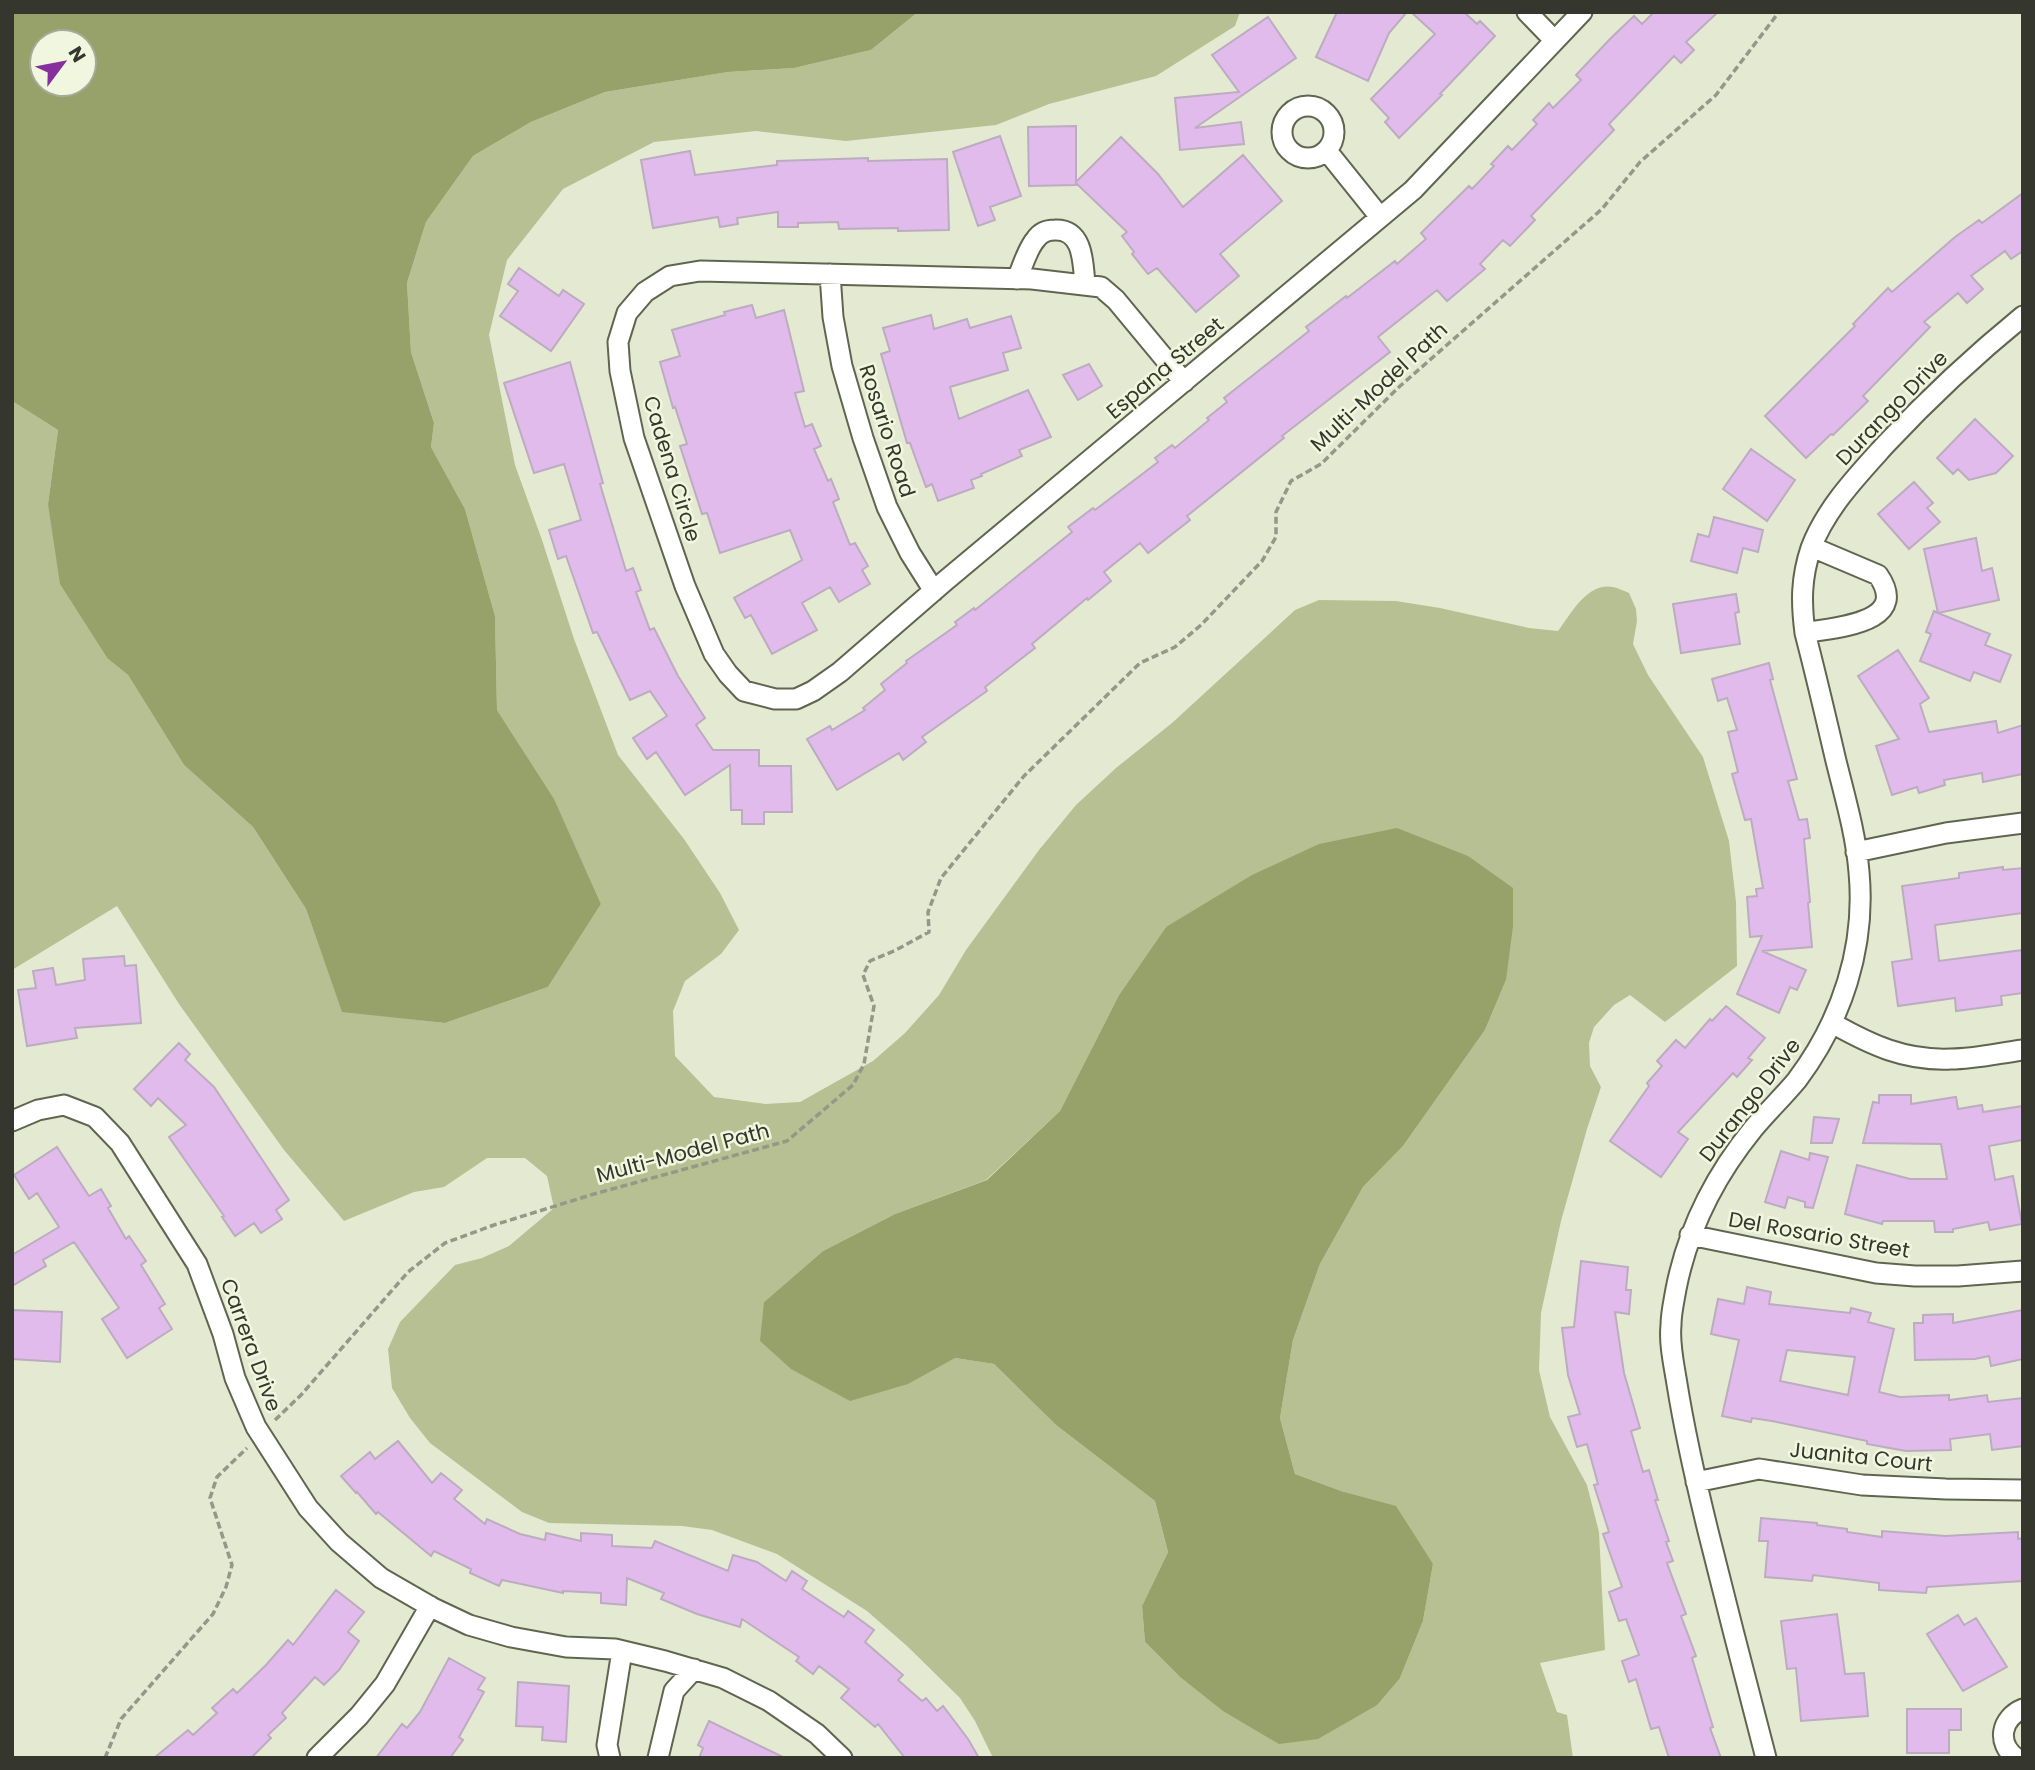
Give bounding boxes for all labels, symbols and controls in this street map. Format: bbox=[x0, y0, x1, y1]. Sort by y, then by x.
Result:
north arrow bbox=[28, 28, 98, 98]
text: N bbox=[62, 41, 92, 67]
street label: Espana Street bbox=[1100, 310, 1229, 425]
street label: Multi-Model Path bbox=[1304, 315, 1454, 458]
street label: Durango Drive bbox=[1829, 344, 1954, 472]
street label: Rosario Road bbox=[852, 361, 923, 501]
street label: Cadena Circle bbox=[637, 392, 708, 545]
street label: Durango Drive bbox=[1692, 1032, 1807, 1168]
street label: Multi-Model Path bbox=[593, 1115, 773, 1190]
street label: Del Rosario Street bbox=[1726, 1204, 1912, 1265]
street label: Carrera Drive bbox=[214, 1274, 289, 1415]
street label: Juanita Court bbox=[1788, 1435, 1934, 1478]

